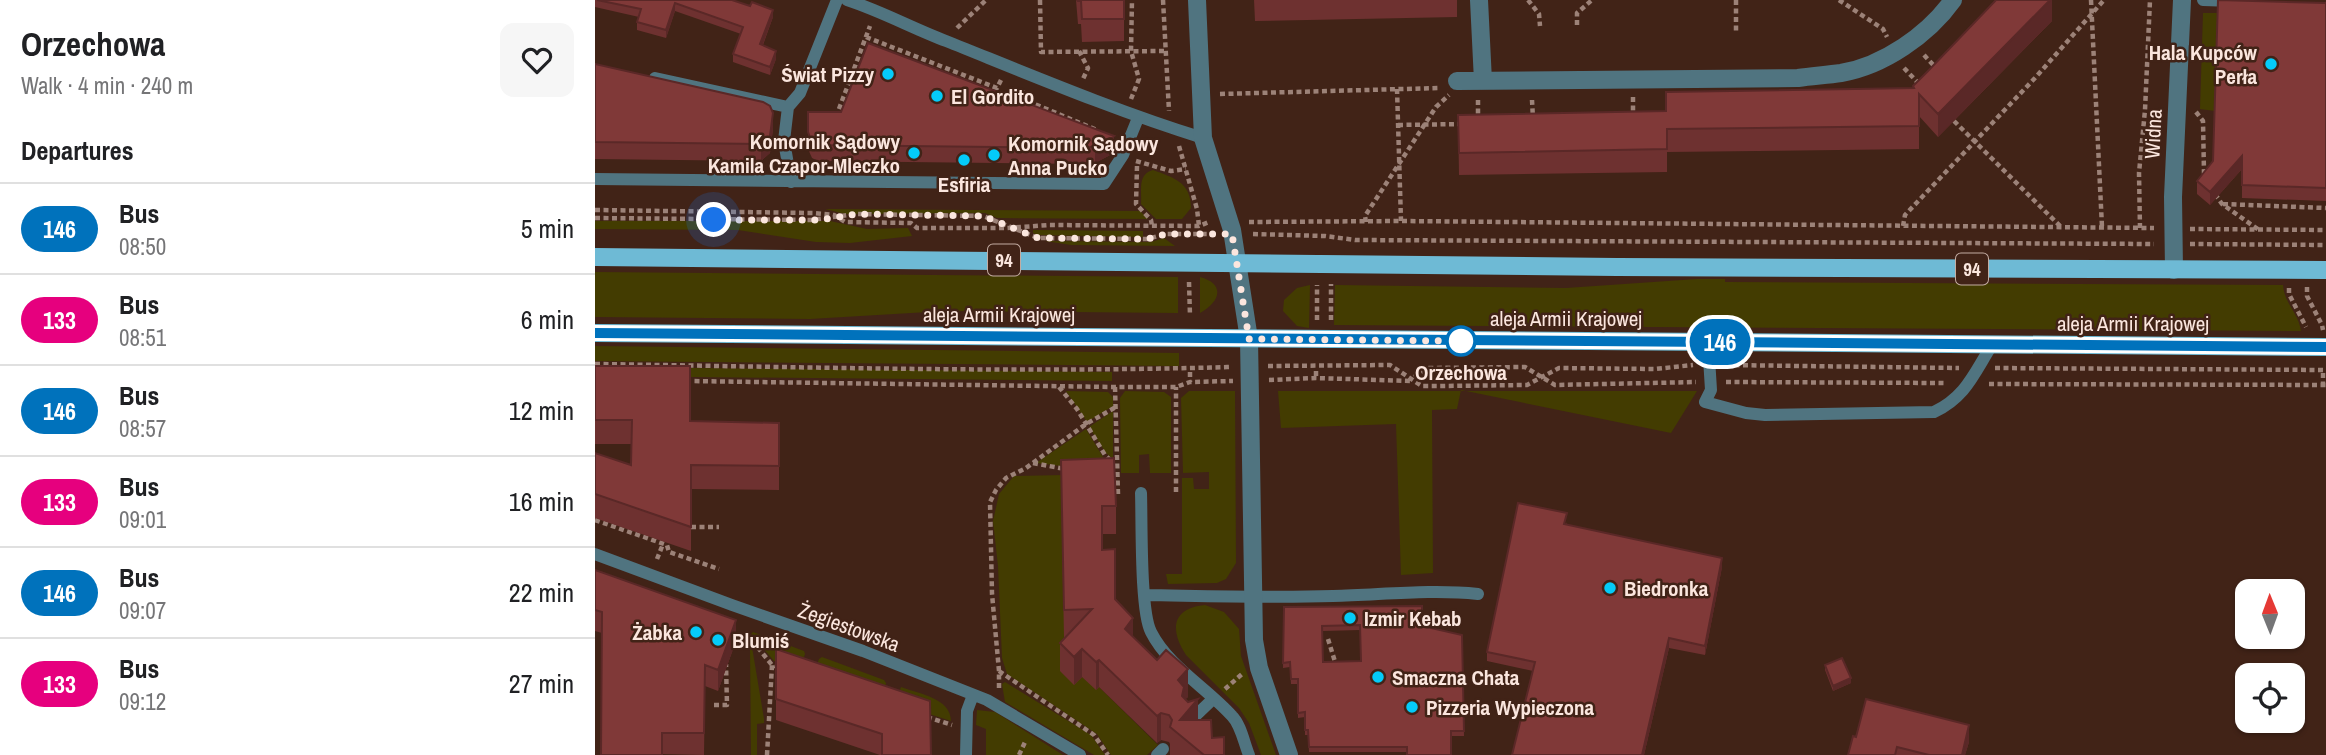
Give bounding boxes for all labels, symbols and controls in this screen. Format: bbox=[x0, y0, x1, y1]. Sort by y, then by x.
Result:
text: Orzechowa bbox=[21, 22, 165, 66]
button: heart bbox=[500, 23, 574, 97]
place label: Hala Kupców Perła bbox=[2149, 38, 2258, 91]
marker: Hala Kupców Perła bbox=[2263, 56, 2279, 72]
place label: Świat Pizzy bbox=[781, 60, 874, 89]
marker: Świat Pizzy bbox=[880, 66, 896, 82]
text: Walk · 4 min · 240 m bbox=[21, 70, 193, 101]
place label: El Gordito bbox=[951, 82, 1034, 111]
marker: El Gordito bbox=[929, 88, 945, 104]
street label: Widna bbox=[2137, 108, 2169, 160]
place label: Komornik Sądowy Kamila Czapor-Mleczko bbox=[708, 127, 900, 180]
place label: Komornik Sądowy Anna Pucko bbox=[1008, 129, 1159, 182]
text: Departures bbox=[21, 133, 134, 168]
marker: Komornik Sądowy Kamila Czapor-Mleczko bbox=[906, 145, 922, 161]
marker: Komornik Sądowy Anna Pucko bbox=[986, 147, 1002, 163]
marker: Esfiria bbox=[956, 152, 972, 168]
place label: Esfiria bbox=[938, 170, 991, 199]
text: Bus bbox=[119, 196, 159, 231]
your location bbox=[696, 202, 731, 237]
text: 5 min bbox=[521, 211, 574, 246]
text: 146 bbox=[43, 213, 76, 245]
text: 08:50 bbox=[119, 231, 166, 262]
road number: 94 bbox=[988, 244, 1020, 276]
road number: 94 bbox=[1956, 254, 1988, 284]
text: Bus bbox=[119, 287, 159, 322]
street label: aleja Armii Krajowej bbox=[923, 300, 1075, 329]
text: 6 min bbox=[521, 302, 574, 337]
text: 133 bbox=[43, 304, 76, 336]
street label: aleja Armii Krajowej bbox=[1490, 304, 1642, 333]
street label: aleja Armii Krajowej bbox=[2057, 309, 2209, 338]
line badge: 146 bbox=[1680, 319, 1760, 365]
text: 08:51 bbox=[119, 322, 166, 353]
marker: Orzechowa bbox=[1446, 326, 1476, 356]
text: 146 bbox=[1704, 326, 1736, 358]
place label: Orzechowa bbox=[1415, 358, 1507, 387]
text: Bus bbox=[119, 378, 159, 413]
text: 12 min bbox=[509, 393, 574, 428]
text: 146 bbox=[43, 395, 76, 427]
text: 08:57 bbox=[119, 413, 166, 444]
text: Bus bbox=[119, 469, 159, 504]
text: 16 min bbox=[509, 484, 574, 519]
text: 133 bbox=[43, 486, 76, 518]
text: 09:01 bbox=[119, 504, 166, 535]
text: Bus bbox=[119, 560, 159, 595]
place label: Biedronka bbox=[1624, 574, 1709, 603]
text: 22 min bbox=[509, 575, 574, 610]
text: 146 bbox=[43, 577, 76, 609]
north arrow bbox=[2235, 579, 2305, 649]
map controls bbox=[2235, 579, 2305, 733]
marker: Biedronka bbox=[1602, 580, 1618, 596]
text: 09:07 bbox=[119, 595, 166, 626]
street label: Żegiestowska bbox=[794, 595, 904, 659]
place label: Izmir Kebab bbox=[1364, 604, 1462, 633]
marker: Izmir Kebab bbox=[1342, 610, 1358, 626]
place label: Żabka bbox=[632, 618, 682, 647]
marker: Żabka bbox=[688, 624, 704, 640]
place label: Blumiś bbox=[732, 626, 789, 655]
marker: Blumiś bbox=[710, 632, 726, 648]
text: Bus bbox=[119, 651, 159, 686]
place label: Smaczna Chata bbox=[1392, 663, 1520, 692]
button: locate bbox=[2235, 663, 2305, 733]
text: 27 min bbox=[509, 666, 574, 701]
text: 133 bbox=[43, 668, 76, 700]
marker: Smaczna Chata bbox=[1370, 669, 1386, 685]
text: 09:12 bbox=[119, 686, 166, 717]
place label: Pizzeria Wypieczona bbox=[1426, 693, 1595, 722]
marker: Pizzeria Wypieczona bbox=[1404, 699, 1420, 715]

